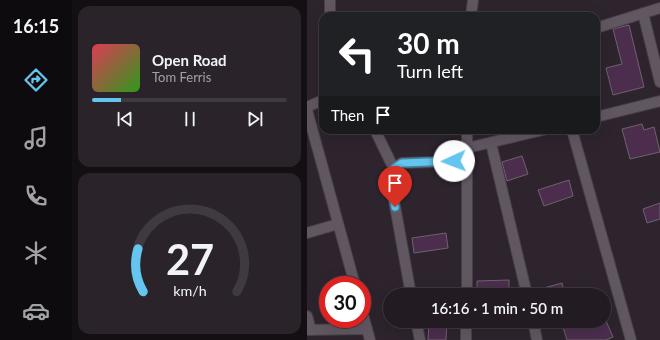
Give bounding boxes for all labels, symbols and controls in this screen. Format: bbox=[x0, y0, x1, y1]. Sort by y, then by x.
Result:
text: 16:15 bbox=[13, 15, 59, 37]
text: 30 m bbox=[397, 26, 460, 60]
icon: left bbox=[331, 28, 383, 80]
text: Open Road bbox=[152, 51, 227, 69]
text: Turn left bbox=[397, 60, 463, 82]
icon: directions bbox=[22, 66, 50, 94]
text: Tom Ferris bbox=[152, 69, 211, 85]
icon: arrive bbox=[372, 104, 394, 126]
text: Then bbox=[331, 106, 364, 124]
icon: previous bbox=[114, 108, 136, 130]
icon: pause bbox=[179, 108, 201, 130]
icon: next bbox=[244, 108, 266, 130]
icon: music bbox=[22, 124, 50, 152]
position arrow bbox=[433, 140, 475, 182]
pin bbox=[378, 166, 412, 207]
icon: arrive bbox=[384, 172, 406, 194]
icon: phone bbox=[22, 182, 50, 210]
text: 27 bbox=[165, 233, 214, 283]
icon: climate bbox=[22, 239, 50, 267]
speed limit sign: 30 bbox=[319, 276, 371, 328]
text: km/h bbox=[173, 281, 206, 298]
icon: car bbox=[22, 297, 50, 325]
text: 16:16 · 1 min · 50 m bbox=[431, 299, 563, 317]

